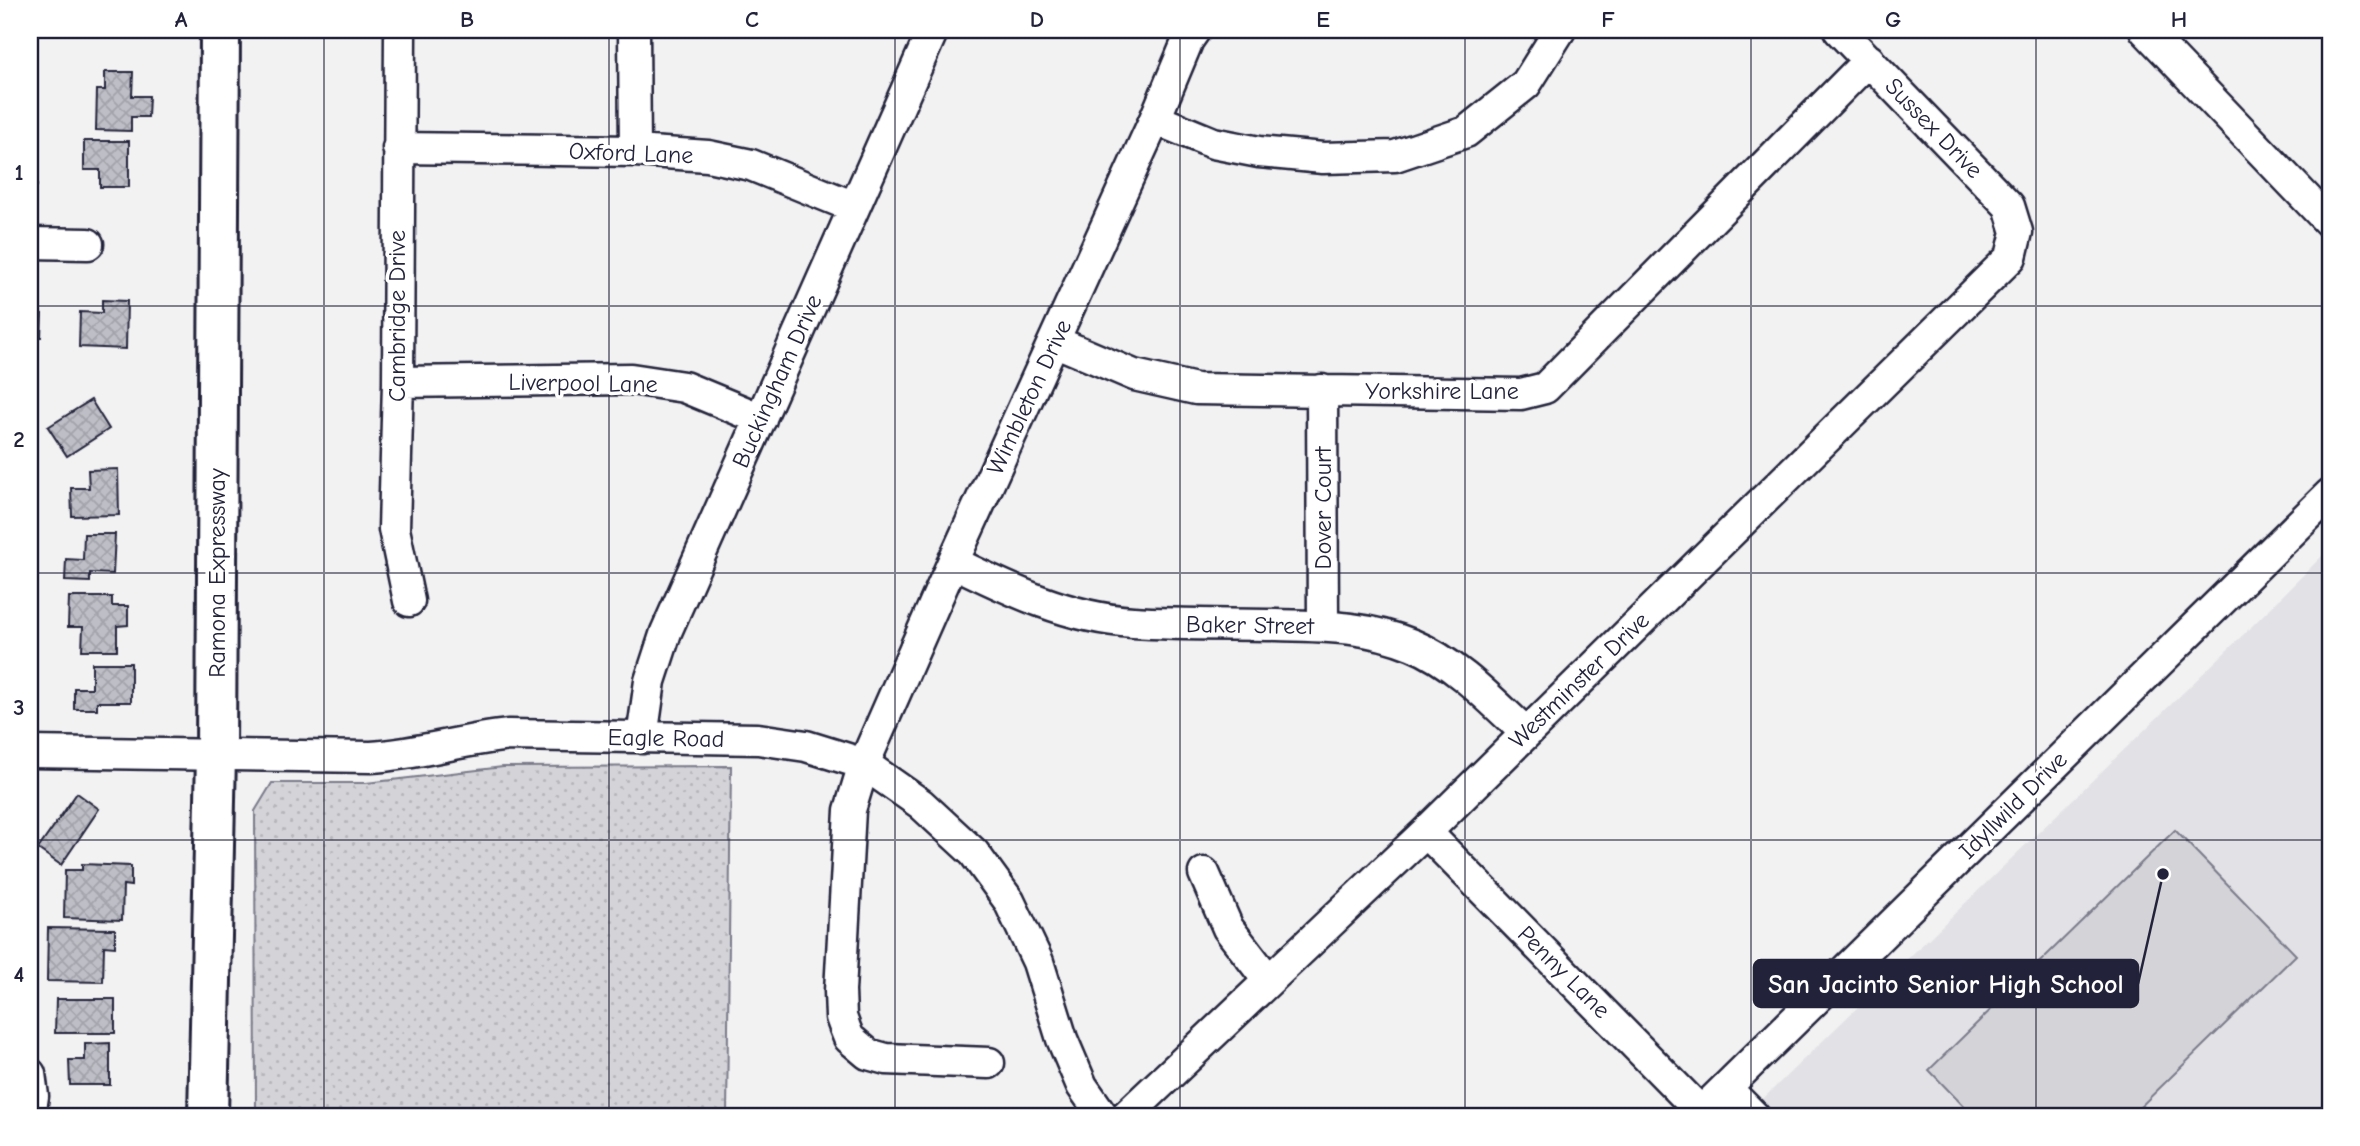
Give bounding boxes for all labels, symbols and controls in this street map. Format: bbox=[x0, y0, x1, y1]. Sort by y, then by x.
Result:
text: A bbox=[175, 6, 188, 33]
text: B bbox=[460, 6, 474, 33]
text: C bbox=[745, 6, 759, 33]
text: D bbox=[1030, 6, 1044, 33]
text: E bbox=[1316, 6, 1330, 33]
text: F bbox=[1601, 6, 1615, 33]
text: G bbox=[1885, 6, 1901, 33]
text: H bbox=[2171, 6, 2187, 33]
street label: Sussex Drive bbox=[1879, 72, 1989, 184]
street label: Oxford Lane bbox=[568, 137, 694, 169]
text: 1 bbox=[14, 159, 24, 186]
street label: Cambridge Drive bbox=[383, 230, 411, 402]
street label: Buckingham Drive bbox=[726, 290, 828, 472]
street label: Wimbleton Drive bbox=[981, 315, 1077, 479]
street label: Liverpool Lane bbox=[508, 368, 658, 398]
street label: Yorkshire Lane bbox=[1365, 377, 1519, 405]
text: 2 bbox=[13, 426, 25, 453]
street label: Dover Court bbox=[1309, 446, 1337, 569]
street label: Ramona Expressway bbox=[203, 468, 231, 678]
street label: Westminster Drive bbox=[1503, 606, 1655, 754]
street label: Baker Street bbox=[1186, 610, 1315, 640]
text: 3 bbox=[13, 694, 25, 721]
street label: Eagle Road bbox=[607, 723, 725, 753]
street label: Idyllwild Drive bbox=[1953, 745, 2073, 865]
street label: Penny Lane bbox=[1512, 920, 1616, 1024]
callout: San Jacinto Senior High School bbox=[1754, 960, 2138, 1007]
text: 4 bbox=[14, 961, 25, 988]
text: San Jacinto Senior High School bbox=[1768, 970, 2124, 1000]

